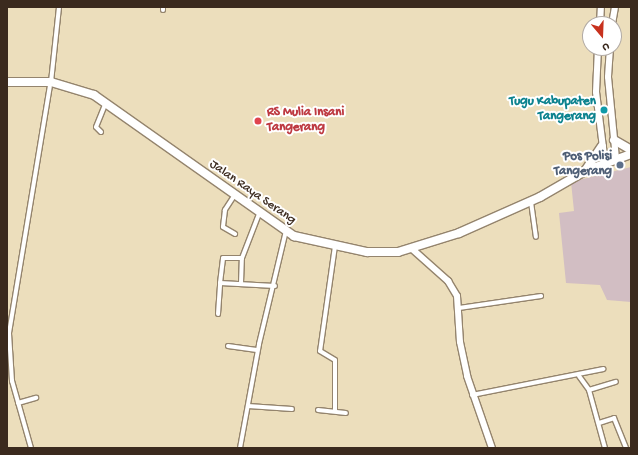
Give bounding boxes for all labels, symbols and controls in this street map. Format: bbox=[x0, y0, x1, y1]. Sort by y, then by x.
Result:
north arrow bbox=[582, 16, 622, 56]
text: U bbox=[601, 40, 611, 53]
place label: Tugu Kabupaten Tangerang bbox=[509, 95, 596, 126]
marker: Tugu Kabupaten Tangerang bbox=[599, 105, 609, 115]
place label: RS Mulia Insani Tangerang bbox=[267, 106, 344, 137]
marker: RS Mulia Insani Tangerang bbox=[252, 115, 264, 127]
place label: Pos Polisi Tangerang bbox=[554, 150, 612, 181]
street label: Jalan Raya Serang bbox=[206, 157, 298, 229]
marker: Pos Polisi Tangerang bbox=[615, 160, 625, 170]

